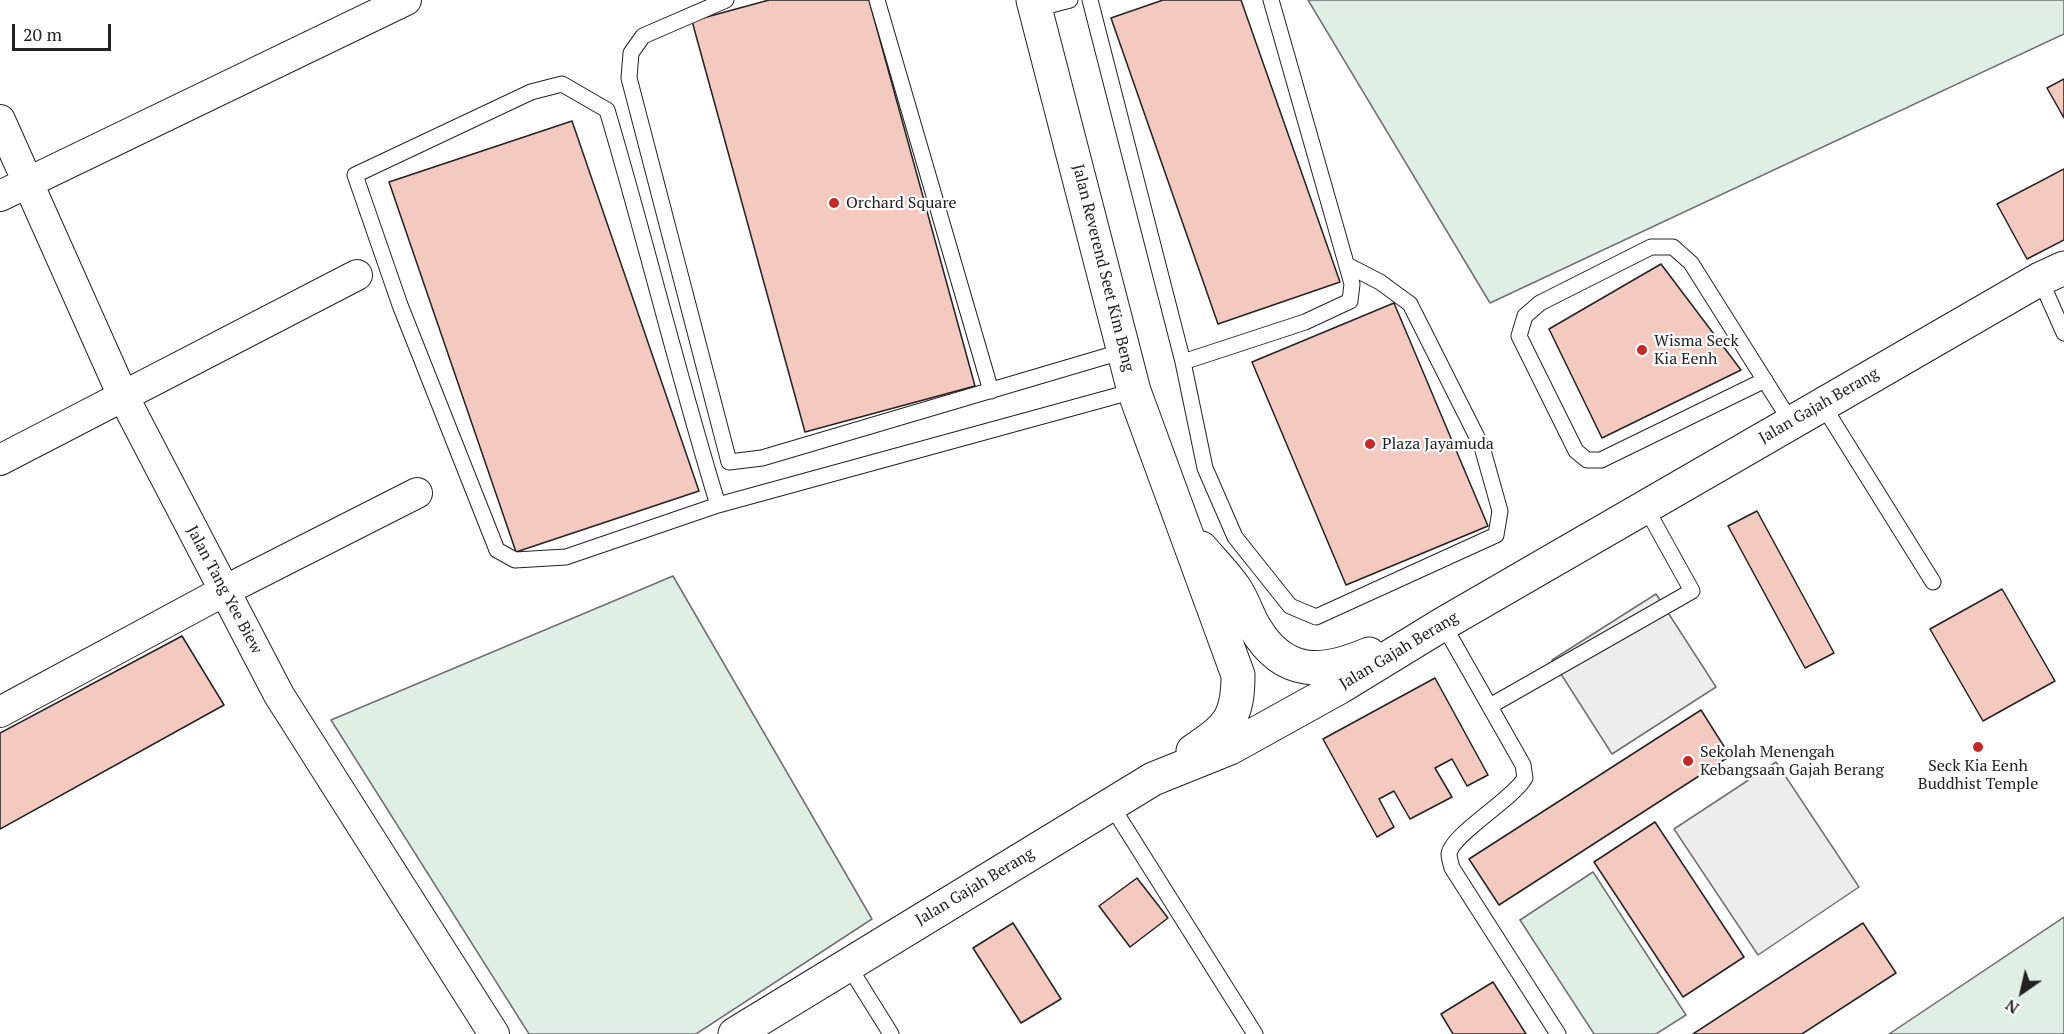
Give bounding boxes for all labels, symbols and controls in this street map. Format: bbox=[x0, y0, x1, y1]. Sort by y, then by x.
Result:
scale bar bbox=[15, 12, 114, 50]
text: 20 m bbox=[23, 22, 62, 46]
street label: Jalan Reverend Seet Kim Beng bbox=[1068, 162, 1138, 374]
place label: Orchard Square bbox=[846, 193, 957, 213]
marker: Orchard Square bbox=[827, 196, 841, 210]
place label: Wisma Seck Kia Eenh bbox=[1654, 331, 1739, 369]
marker: Wisma Seck Kia Eenh bbox=[1635, 343, 1649, 357]
street label: Jalan Gajah Berang bbox=[1756, 364, 1882, 448]
place label: Plaza Jayamuda bbox=[1382, 434, 1494, 454]
marker: Plaza Jayamuda bbox=[1363, 437, 1377, 451]
street label: Jalan Tang Yee Biew bbox=[182, 523, 266, 657]
street label: Jalan Gajah Berang bbox=[1336, 608, 1462, 694]
marker: Seck Kia Eenh Buddhist Temple bbox=[1971, 740, 1985, 754]
place label: Sekolah Menengah Kebangsaan Gajah Berang bbox=[1700, 742, 1884, 780]
marker: Sekolah Menengah Kebangsaan Gajah Berang bbox=[1681, 754, 1695, 768]
place label: Seck Kia Eenh Buddhist Temple bbox=[1918, 756, 2038, 794]
street label: Jalan Gajah Berang bbox=[912, 844, 1038, 930]
north arrow bbox=[1992, 962, 2052, 1022]
text: N bbox=[2001, 994, 2023, 1019]

